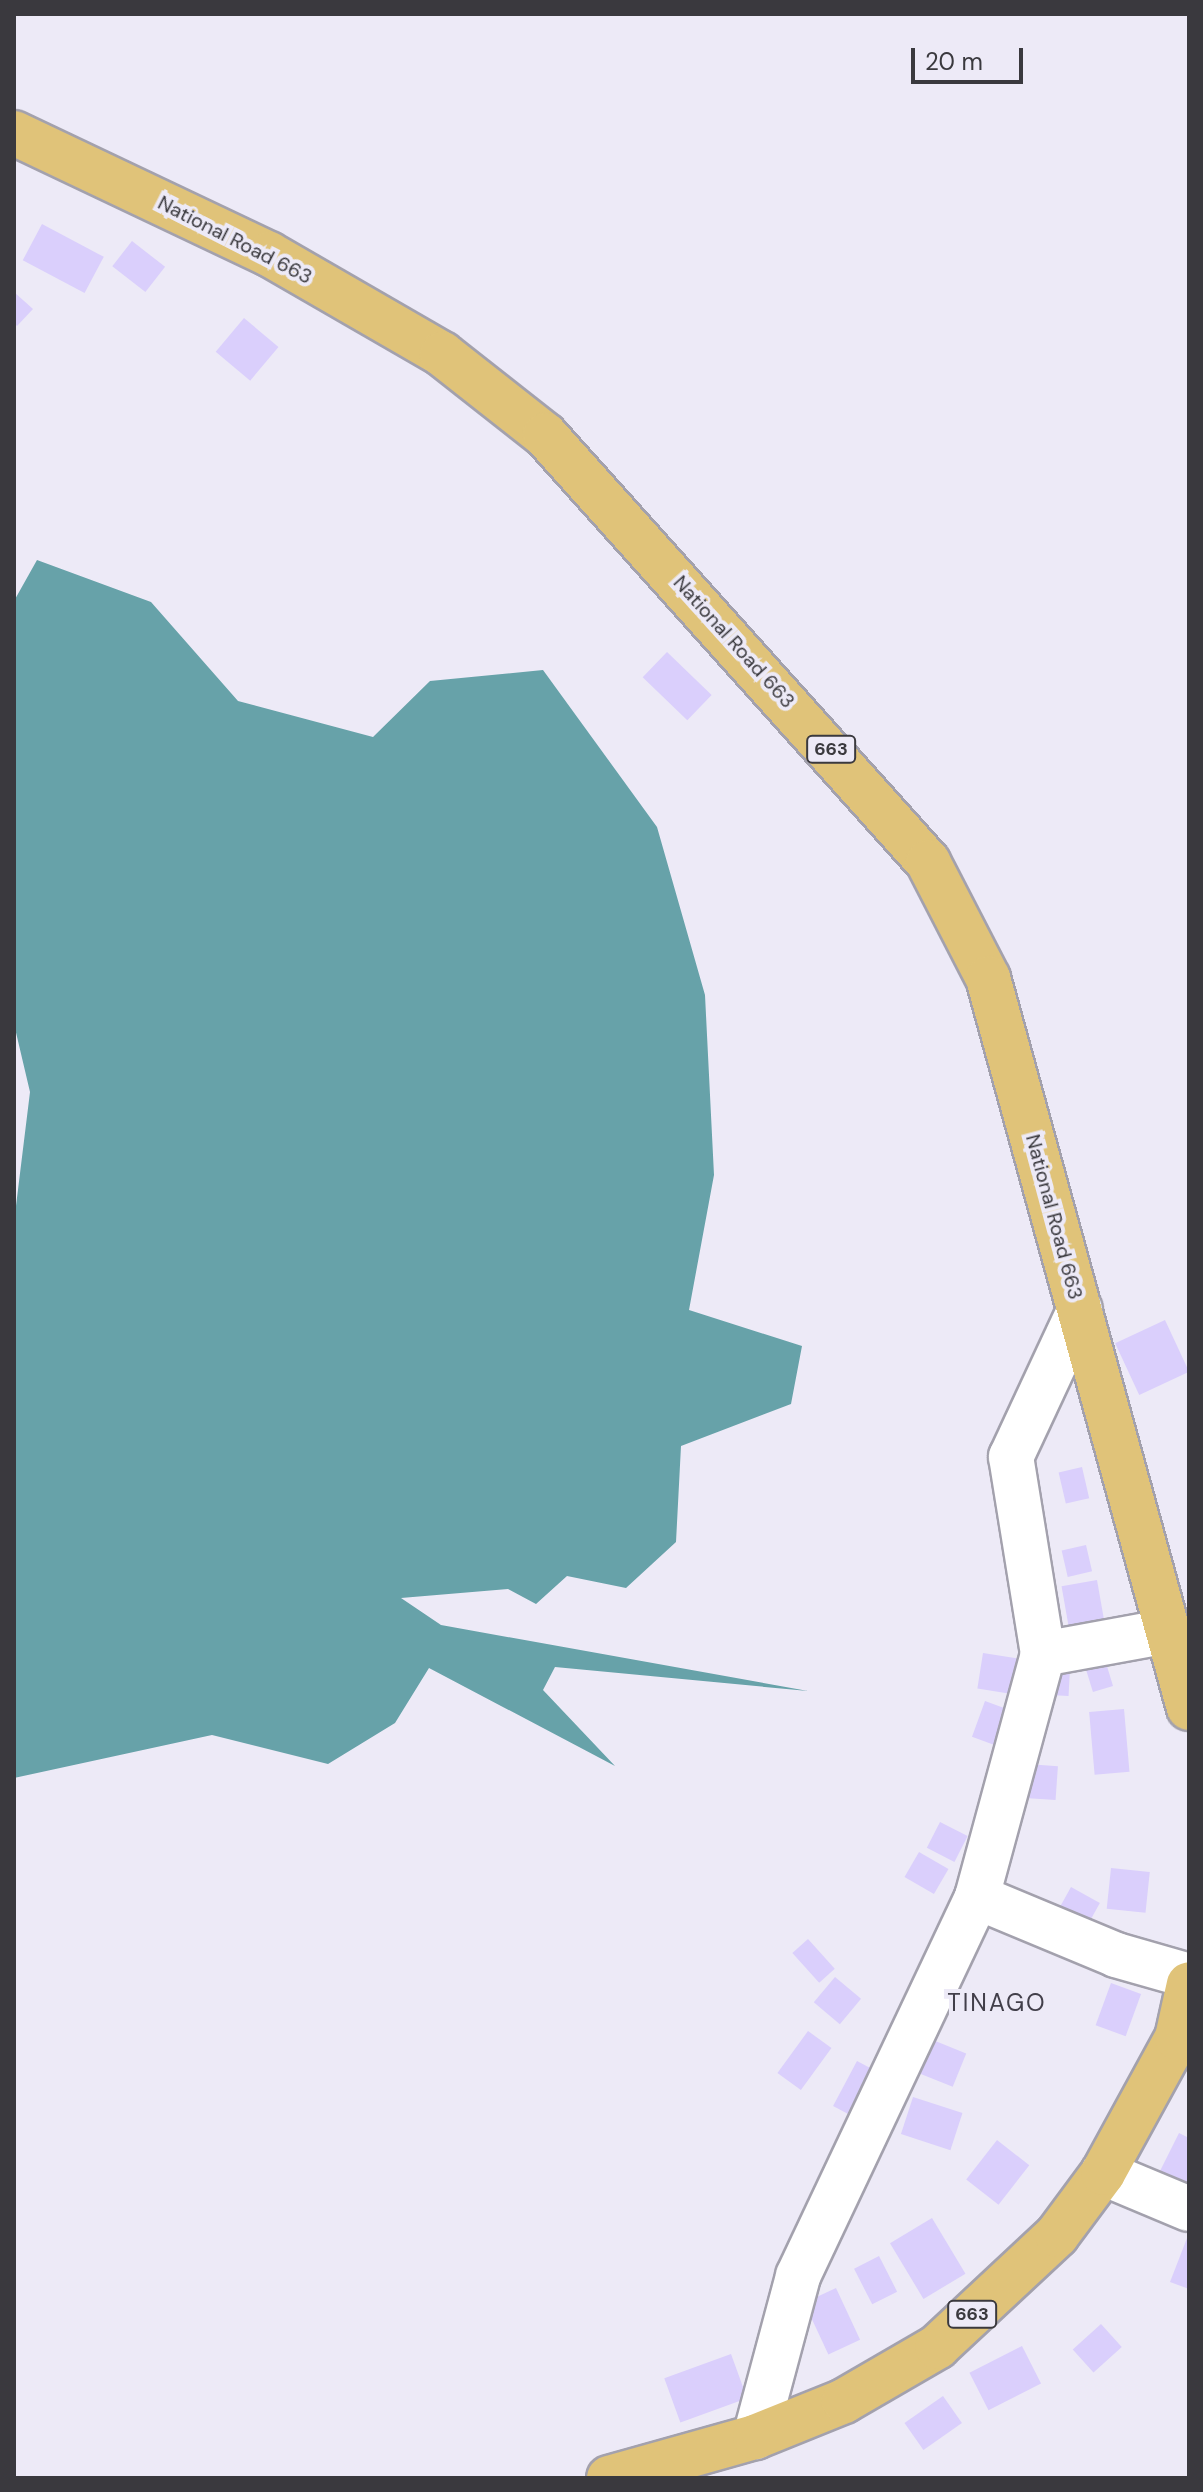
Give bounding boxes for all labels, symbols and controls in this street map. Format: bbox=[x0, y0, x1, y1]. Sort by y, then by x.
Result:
scale bar bbox=[915, 32, 1027, 82]
text: 20 m bbox=[925, 46, 983, 77]
street label: National Road 663 bbox=[154, 191, 316, 289]
street label: National Road 663 bbox=[668, 571, 800, 713]
road number: 663 bbox=[805, 735, 857, 763]
street label: National Road 663 bbox=[1020, 1132, 1088, 1302]
district label: TINAGO bbox=[947, 1989, 1047, 2017]
road number: 663 bbox=[946, 2300, 998, 2328]

